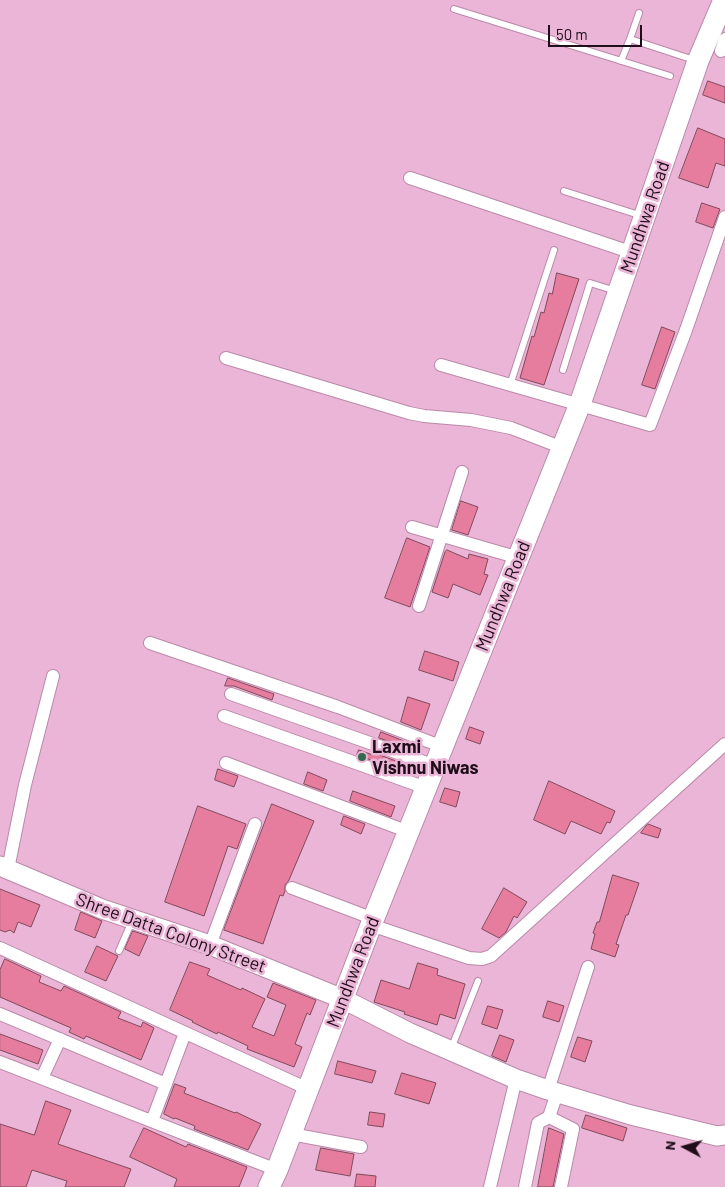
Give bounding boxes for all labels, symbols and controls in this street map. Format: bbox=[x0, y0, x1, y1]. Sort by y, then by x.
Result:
scale bar bbox=[550, 15, 644, 47]
text: 50 m bbox=[556, 25, 588, 43]
street label: Mundhwa Road bbox=[616, 158, 674, 276]
street label: Mundhwa Road bbox=[471, 538, 535, 654]
place label: Laxmi Vishnu Niwas bbox=[372, 736, 479, 779]
marker: Laxmi Vishnu Niwas bbox=[356, 751, 368, 763]
street label: Shree Datta Colony Street bbox=[73, 889, 269, 977]
street label: Mundhwa Road bbox=[322, 914, 384, 1030]
north arrow bbox=[660, 1122, 710, 1172]
text: N bbox=[661, 1140, 679, 1151]

